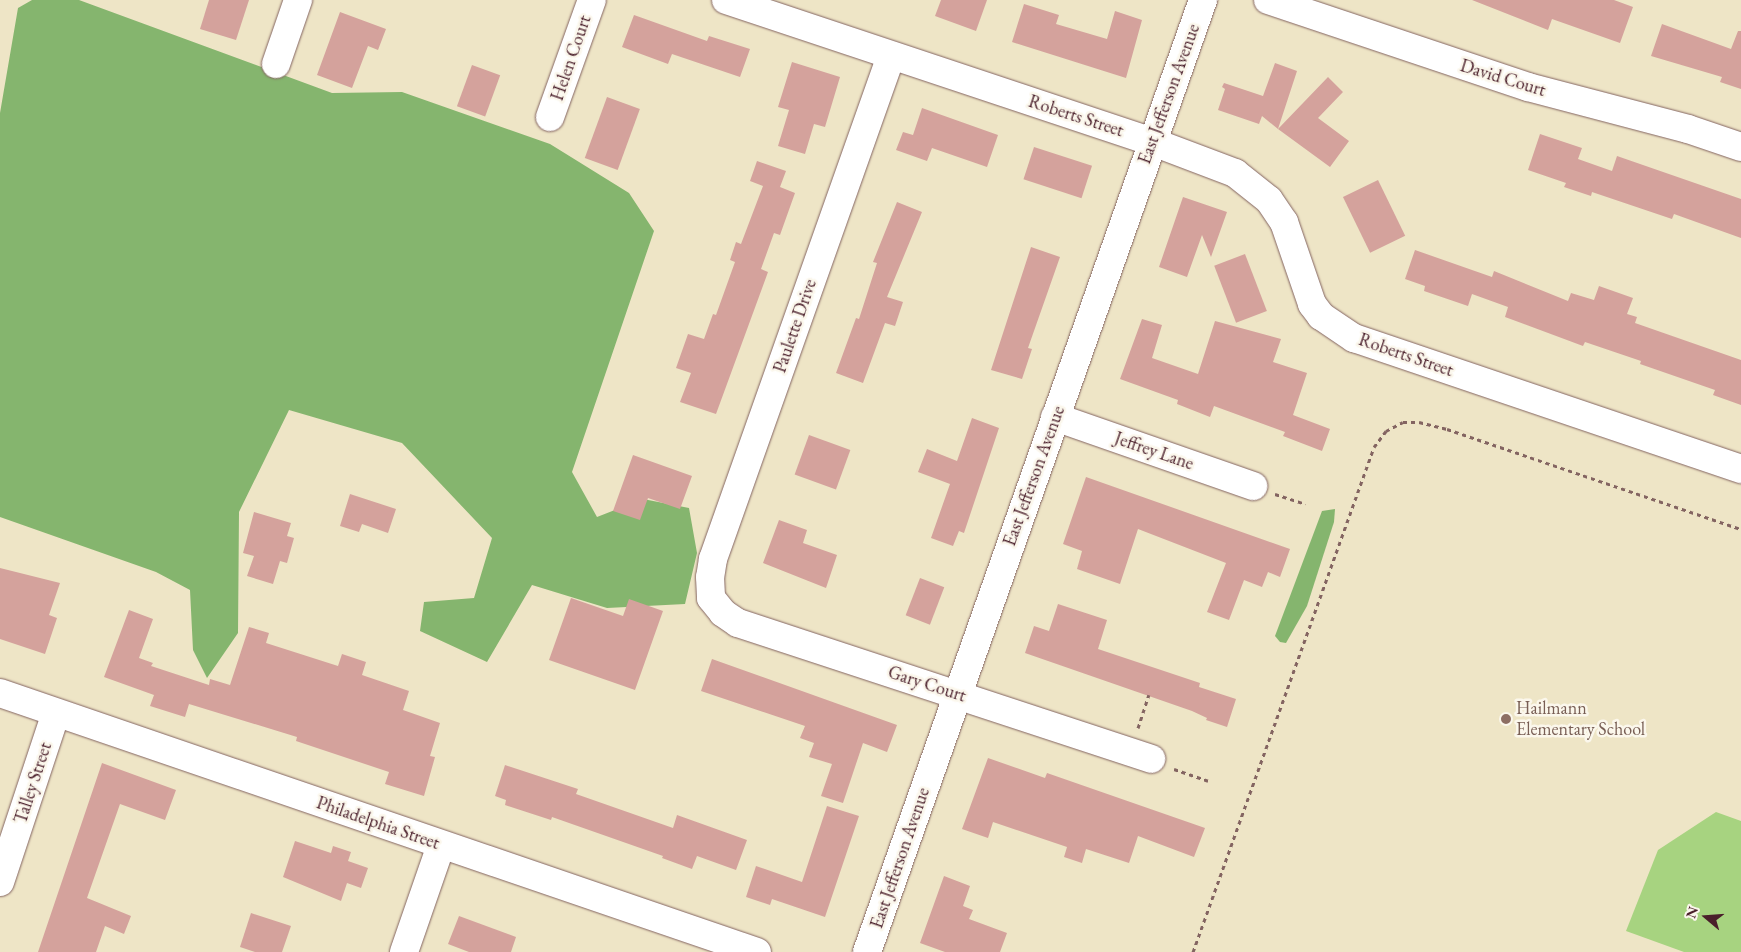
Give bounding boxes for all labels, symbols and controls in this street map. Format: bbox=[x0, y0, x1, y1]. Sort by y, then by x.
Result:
street label: Helen Court bbox=[546, 12, 596, 104]
street label: East Jefferson Avenue bbox=[1134, 21, 1204, 167]
street label: David Court bbox=[1458, 55, 1548, 101]
street label: Roberts Street bbox=[1026, 90, 1126, 142]
street label: Paulette Drive bbox=[769, 276, 821, 376]
street label: Roberts Street bbox=[1356, 329, 1456, 381]
street label: East Jefferson Avenue bbox=[999, 403, 1069, 549]
street label: Jeffrey Lane bbox=[1112, 427, 1196, 475]
street label: Gary Court bbox=[885, 661, 969, 707]
place label: Hailmann Elementary School bbox=[1516, 698, 1645, 741]
marker: Hailmann Elementary School bbox=[1500, 713, 1512, 725]
street label: Talley Street bbox=[10, 740, 56, 826]
street label: East Jefferson Avenue bbox=[866, 785, 934, 931]
street label: Philadelphia Street bbox=[314, 792, 442, 854]
north arrow bbox=[1681, 892, 1731, 942]
text: N bbox=[1681, 904, 1702, 921]

